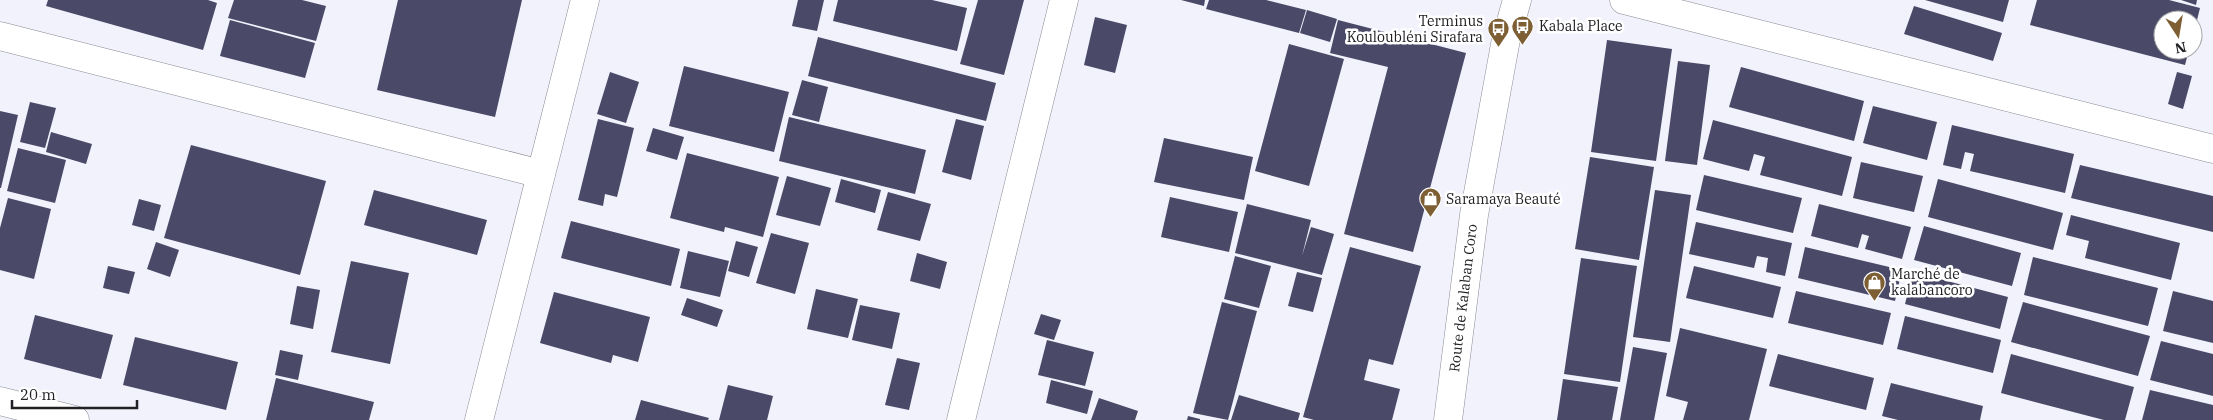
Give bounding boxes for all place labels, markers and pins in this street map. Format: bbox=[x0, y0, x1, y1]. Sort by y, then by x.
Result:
place label: Terminus Kouloubléni Sirafara bbox=[1347, 12, 1483, 46]
bus stop icon: Kabala Place bbox=[1511, 14, 1535, 45]
bus stop icon: Terminus Kouloubléni Sirafara bbox=[1487, 17, 1511, 48]
place label: Kabala Place bbox=[1539, 17, 1623, 35]
shop icon: Saramaya Beauté bbox=[1418, 187, 1442, 218]
place label: Saramaya Beauté bbox=[1446, 190, 1560, 208]
place label: Marché de kalabancoro bbox=[1891, 265, 1973, 299]
shop icon: Marché de kalabancoro bbox=[1863, 270, 1887, 301]

